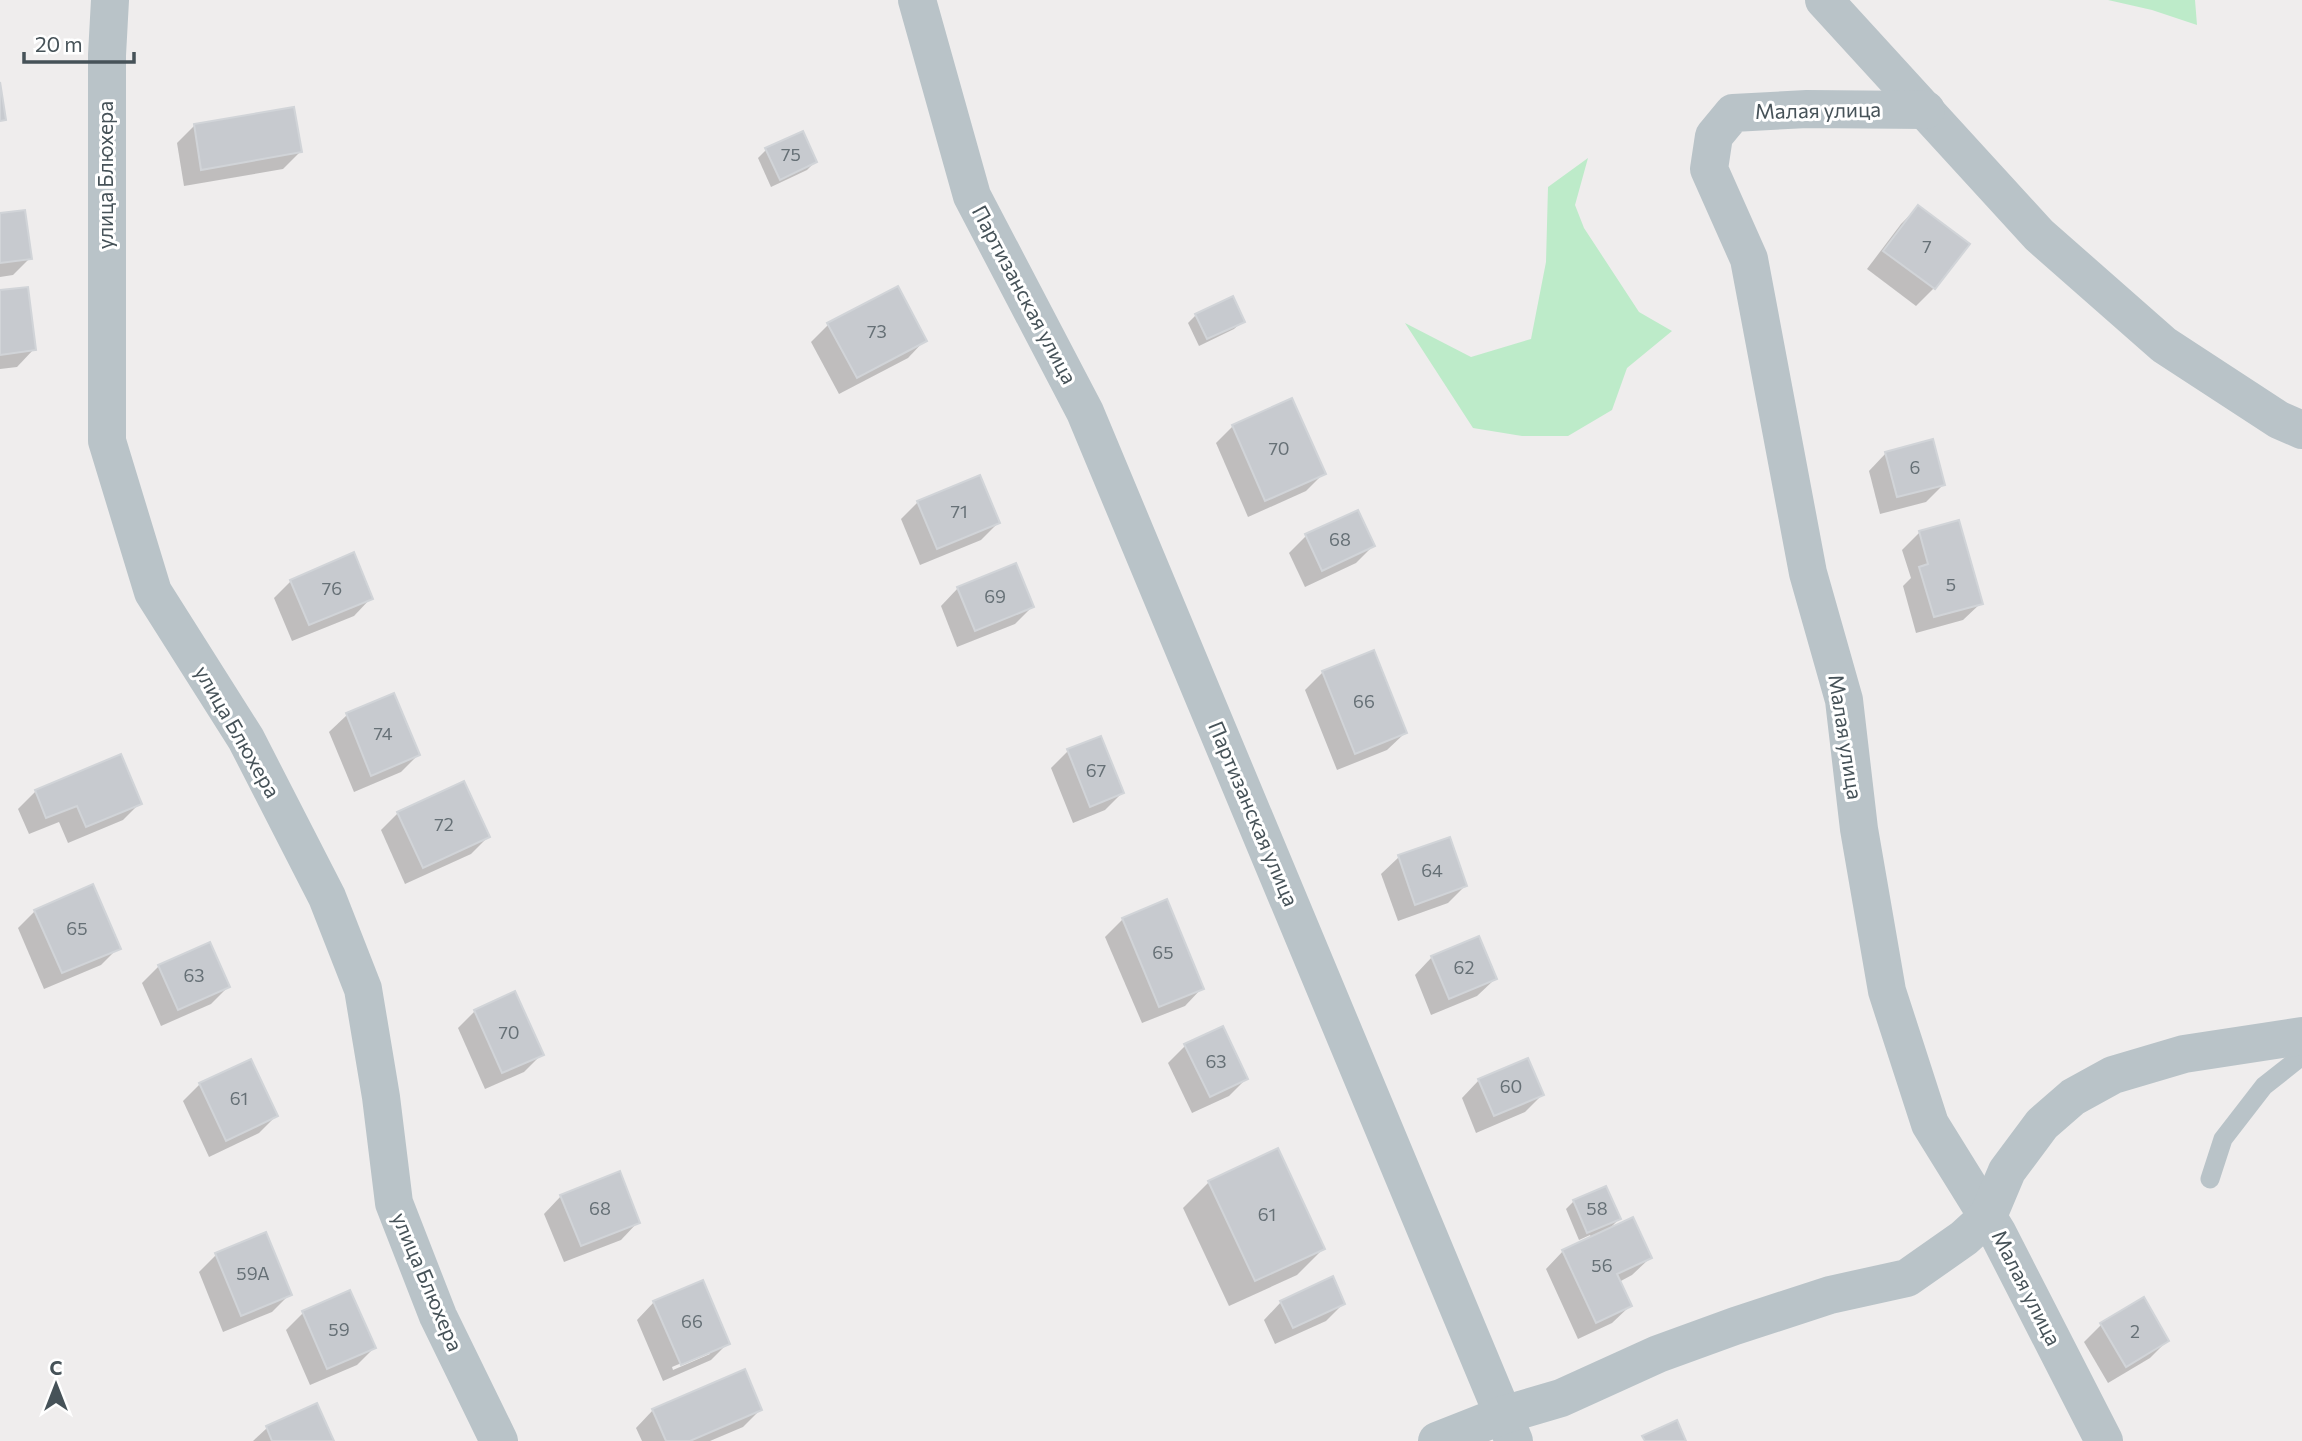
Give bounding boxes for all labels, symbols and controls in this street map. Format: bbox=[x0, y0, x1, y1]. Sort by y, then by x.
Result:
scale bar bbox=[24, 21, 135, 65]
text: 20 m bbox=[35, 31, 83, 56]
street label: Малая улица bbox=[1755, 96, 1881, 123]
street label: улица Блюхера bbox=[92, 101, 117, 249]
house number: 75 bbox=[781, 143, 801, 165]
street label: Партизанская улица bbox=[968, 201, 1083, 388]
house number: 7 bbox=[1922, 235, 1932, 257]
house number: 73 bbox=[867, 320, 887, 342]
house number: 70 bbox=[1268, 437, 1290, 459]
house number: 6 bbox=[1910, 456, 1920, 478]
house number: 71 bbox=[950, 500, 968, 522]
house number: 68 bbox=[1329, 528, 1351, 550]
house number: 5 bbox=[1946, 573, 1956, 595]
house number: 76 bbox=[322, 577, 342, 599]
house number: 69 bbox=[984, 585, 1006, 607]
street label: улица Блюхера bbox=[190, 661, 286, 802]
street label: Малая улица bbox=[1824, 672, 1869, 801]
house number: 66 bbox=[1353, 690, 1375, 712]
street label: Партизанская улица bbox=[1204, 717, 1305, 910]
house number: 74 bbox=[373, 722, 393, 744]
house number: 67 bbox=[1086, 759, 1106, 781]
house number: 72 bbox=[434, 813, 454, 835]
house number: 64 bbox=[1421, 859, 1443, 881]
house number: 65 bbox=[66, 917, 88, 939]
house number: 65 bbox=[1152, 941, 1174, 963]
house number: 62 bbox=[1454, 956, 1474, 978]
house number: 63 bbox=[183, 964, 205, 986]
house number: 70 bbox=[498, 1021, 520, 1043]
house number: 63 bbox=[1205, 1050, 1227, 1072]
house number: 60 bbox=[1500, 1075, 1522, 1097]
house number: 61 bbox=[230, 1087, 248, 1109]
house number: 68 bbox=[589, 1197, 611, 1219]
house number: 58 bbox=[1586, 1197, 1608, 1219]
house number: 61 bbox=[1258, 1203, 1276, 1225]
street label: улица Блюхера bbox=[388, 1208, 469, 1355]
street label: Малая улица bbox=[1988, 1225, 2067, 1349]
house number: 56 bbox=[1591, 1254, 1613, 1276]
house number: 59А bbox=[236, 1262, 270, 1284]
house number: 66 bbox=[681, 1310, 703, 1332]
house number: 59 bbox=[328, 1318, 350, 1340]
house number: 2 bbox=[2130, 1320, 2140, 1342]
north arrow bbox=[21, 1350, 91, 1420]
text: С bbox=[50, 1356, 63, 1379]

